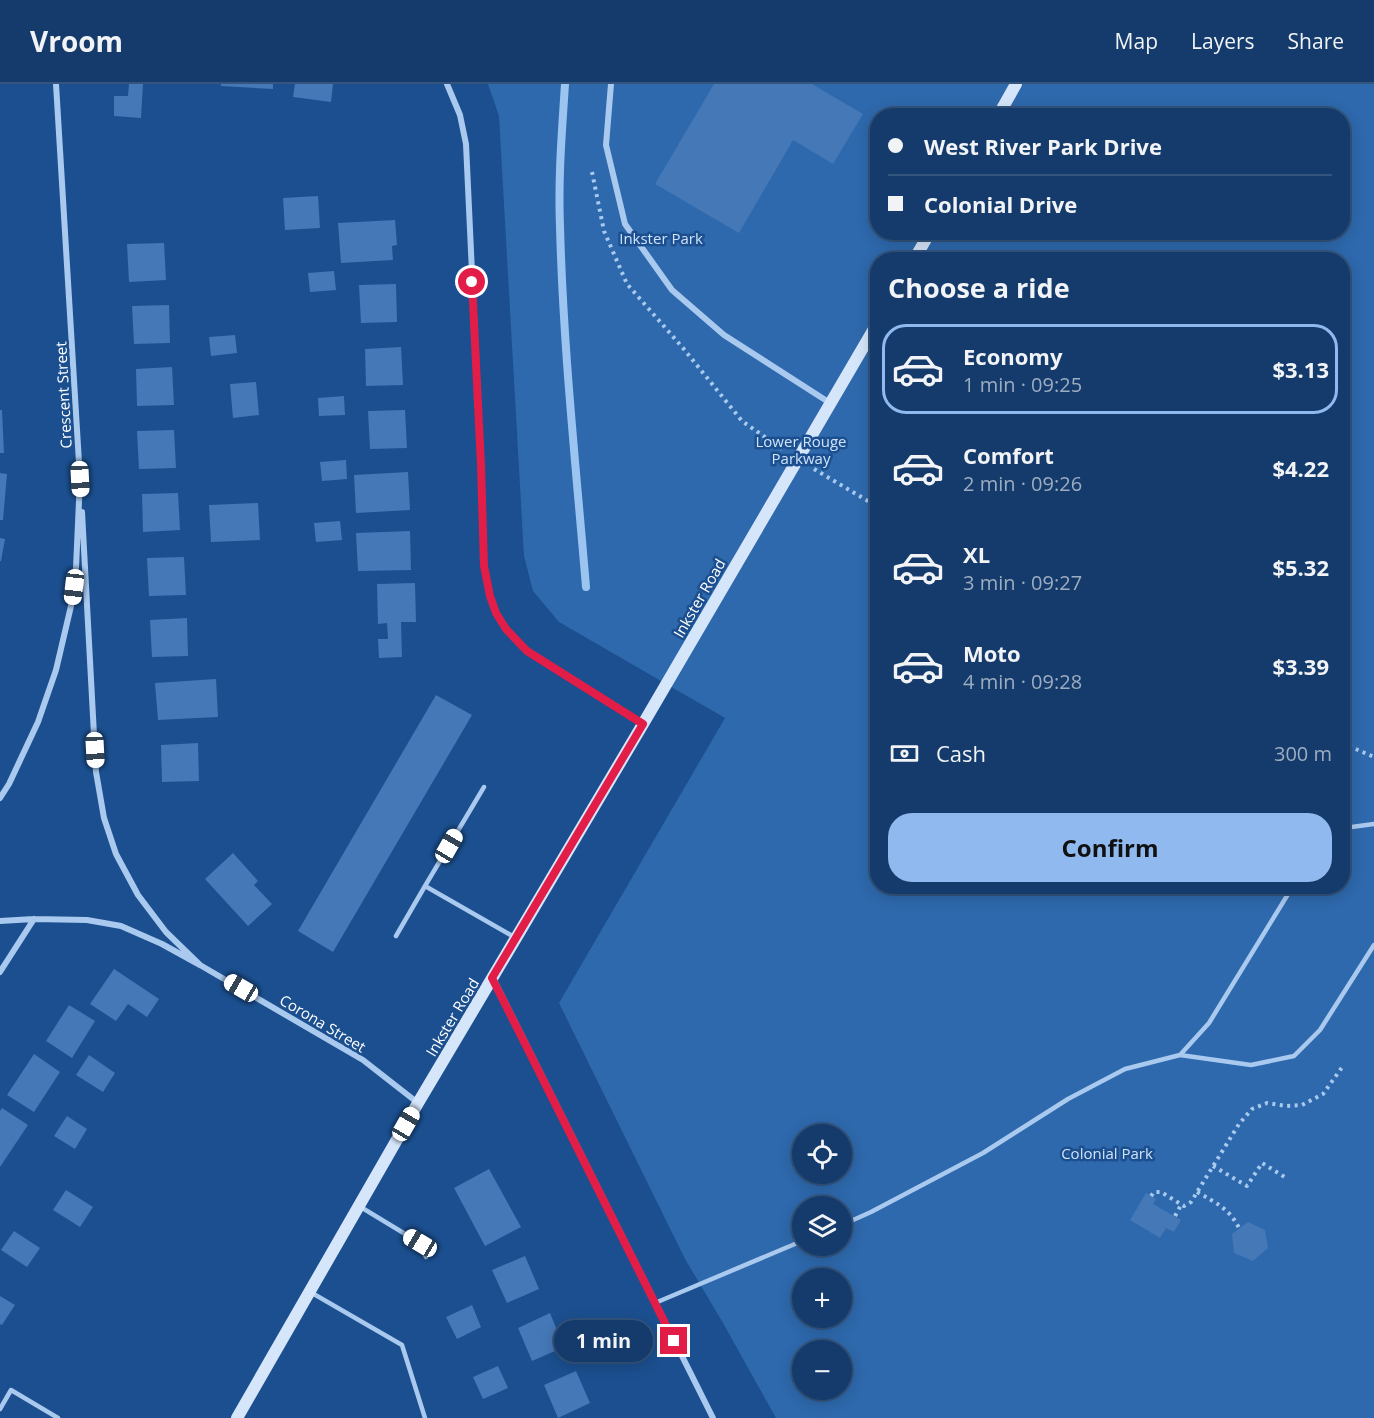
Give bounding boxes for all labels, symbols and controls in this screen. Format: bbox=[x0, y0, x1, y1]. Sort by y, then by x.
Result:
text: Vroom bbox=[30, 22, 123, 60]
text: Map bbox=[1115, 27, 1158, 55]
text: Layers bbox=[1191, 27, 1255, 55]
text: Share bbox=[1288, 27, 1344, 55]
text: West River Park Drive bbox=[924, 131, 1162, 161]
text: Colonial Drive bbox=[924, 189, 1077, 219]
park label: Inkster Park bbox=[619, 228, 703, 248]
route start bbox=[458, 268, 485, 295]
text: Choose a ride bbox=[888, 269, 1070, 306]
street label: Crescent Street bbox=[50, 341, 76, 449]
text: Economy bbox=[963, 341, 1062, 371]
icon: car bbox=[891, 342, 945, 396]
text: $3.13 bbox=[1272, 354, 1329, 384]
text: 1 min · 09:25 bbox=[963, 371, 1082, 398]
park label: Lower Rouge Parkway bbox=[756, 431, 846, 468]
text: Comfort bbox=[963, 440, 1054, 470]
icon: car bbox=[891, 441, 945, 495]
text: $4.22 bbox=[1272, 453, 1329, 483]
car bbox=[70, 461, 90, 497]
text: 2 min · 09:26 bbox=[963, 470, 1082, 497]
text: XL bbox=[963, 539, 990, 569]
icon: car bbox=[891, 540, 945, 594]
text: $5.32 bbox=[1272, 552, 1329, 582]
street label: Inkster Road bbox=[668, 555, 730, 641]
car bbox=[63, 568, 85, 606]
text: 3 min · 09:27 bbox=[963, 569, 1082, 596]
text: Moto bbox=[963, 638, 1021, 668]
icon: car bbox=[891, 639, 945, 693]
text: $3.39 bbox=[1272, 651, 1329, 681]
text: 4 min · 09:28 bbox=[963, 668, 1082, 695]
car bbox=[85, 732, 105, 768]
icon: cash bbox=[888, 737, 921, 770]
text: Cash bbox=[936, 738, 986, 768]
text: 300 m bbox=[1274, 740, 1332, 767]
button: Confirm bbox=[888, 813, 1332, 882]
car bbox=[432, 826, 466, 866]
car bbox=[221, 971, 261, 1005]
street label: Inkster Road bbox=[421, 974, 483, 1060]
street label: Corona Street bbox=[276, 989, 370, 1057]
car bbox=[389, 1104, 423, 1144]
map controls bbox=[792, 1124, 852, 1400]
button: locate bbox=[792, 1124, 852, 1184]
park label: Colonial Park bbox=[1061, 1143, 1153, 1163]
button: layers bbox=[792, 1196, 852, 1256]
car bbox=[400, 1226, 440, 1260]
button: + bbox=[792, 1268, 852, 1328]
callout: 1 min bbox=[554, 1320, 653, 1362]
text: 1 min bbox=[576, 1327, 631, 1354]
route end bbox=[660, 1327, 687, 1354]
button: − bbox=[792, 1340, 852, 1400]

